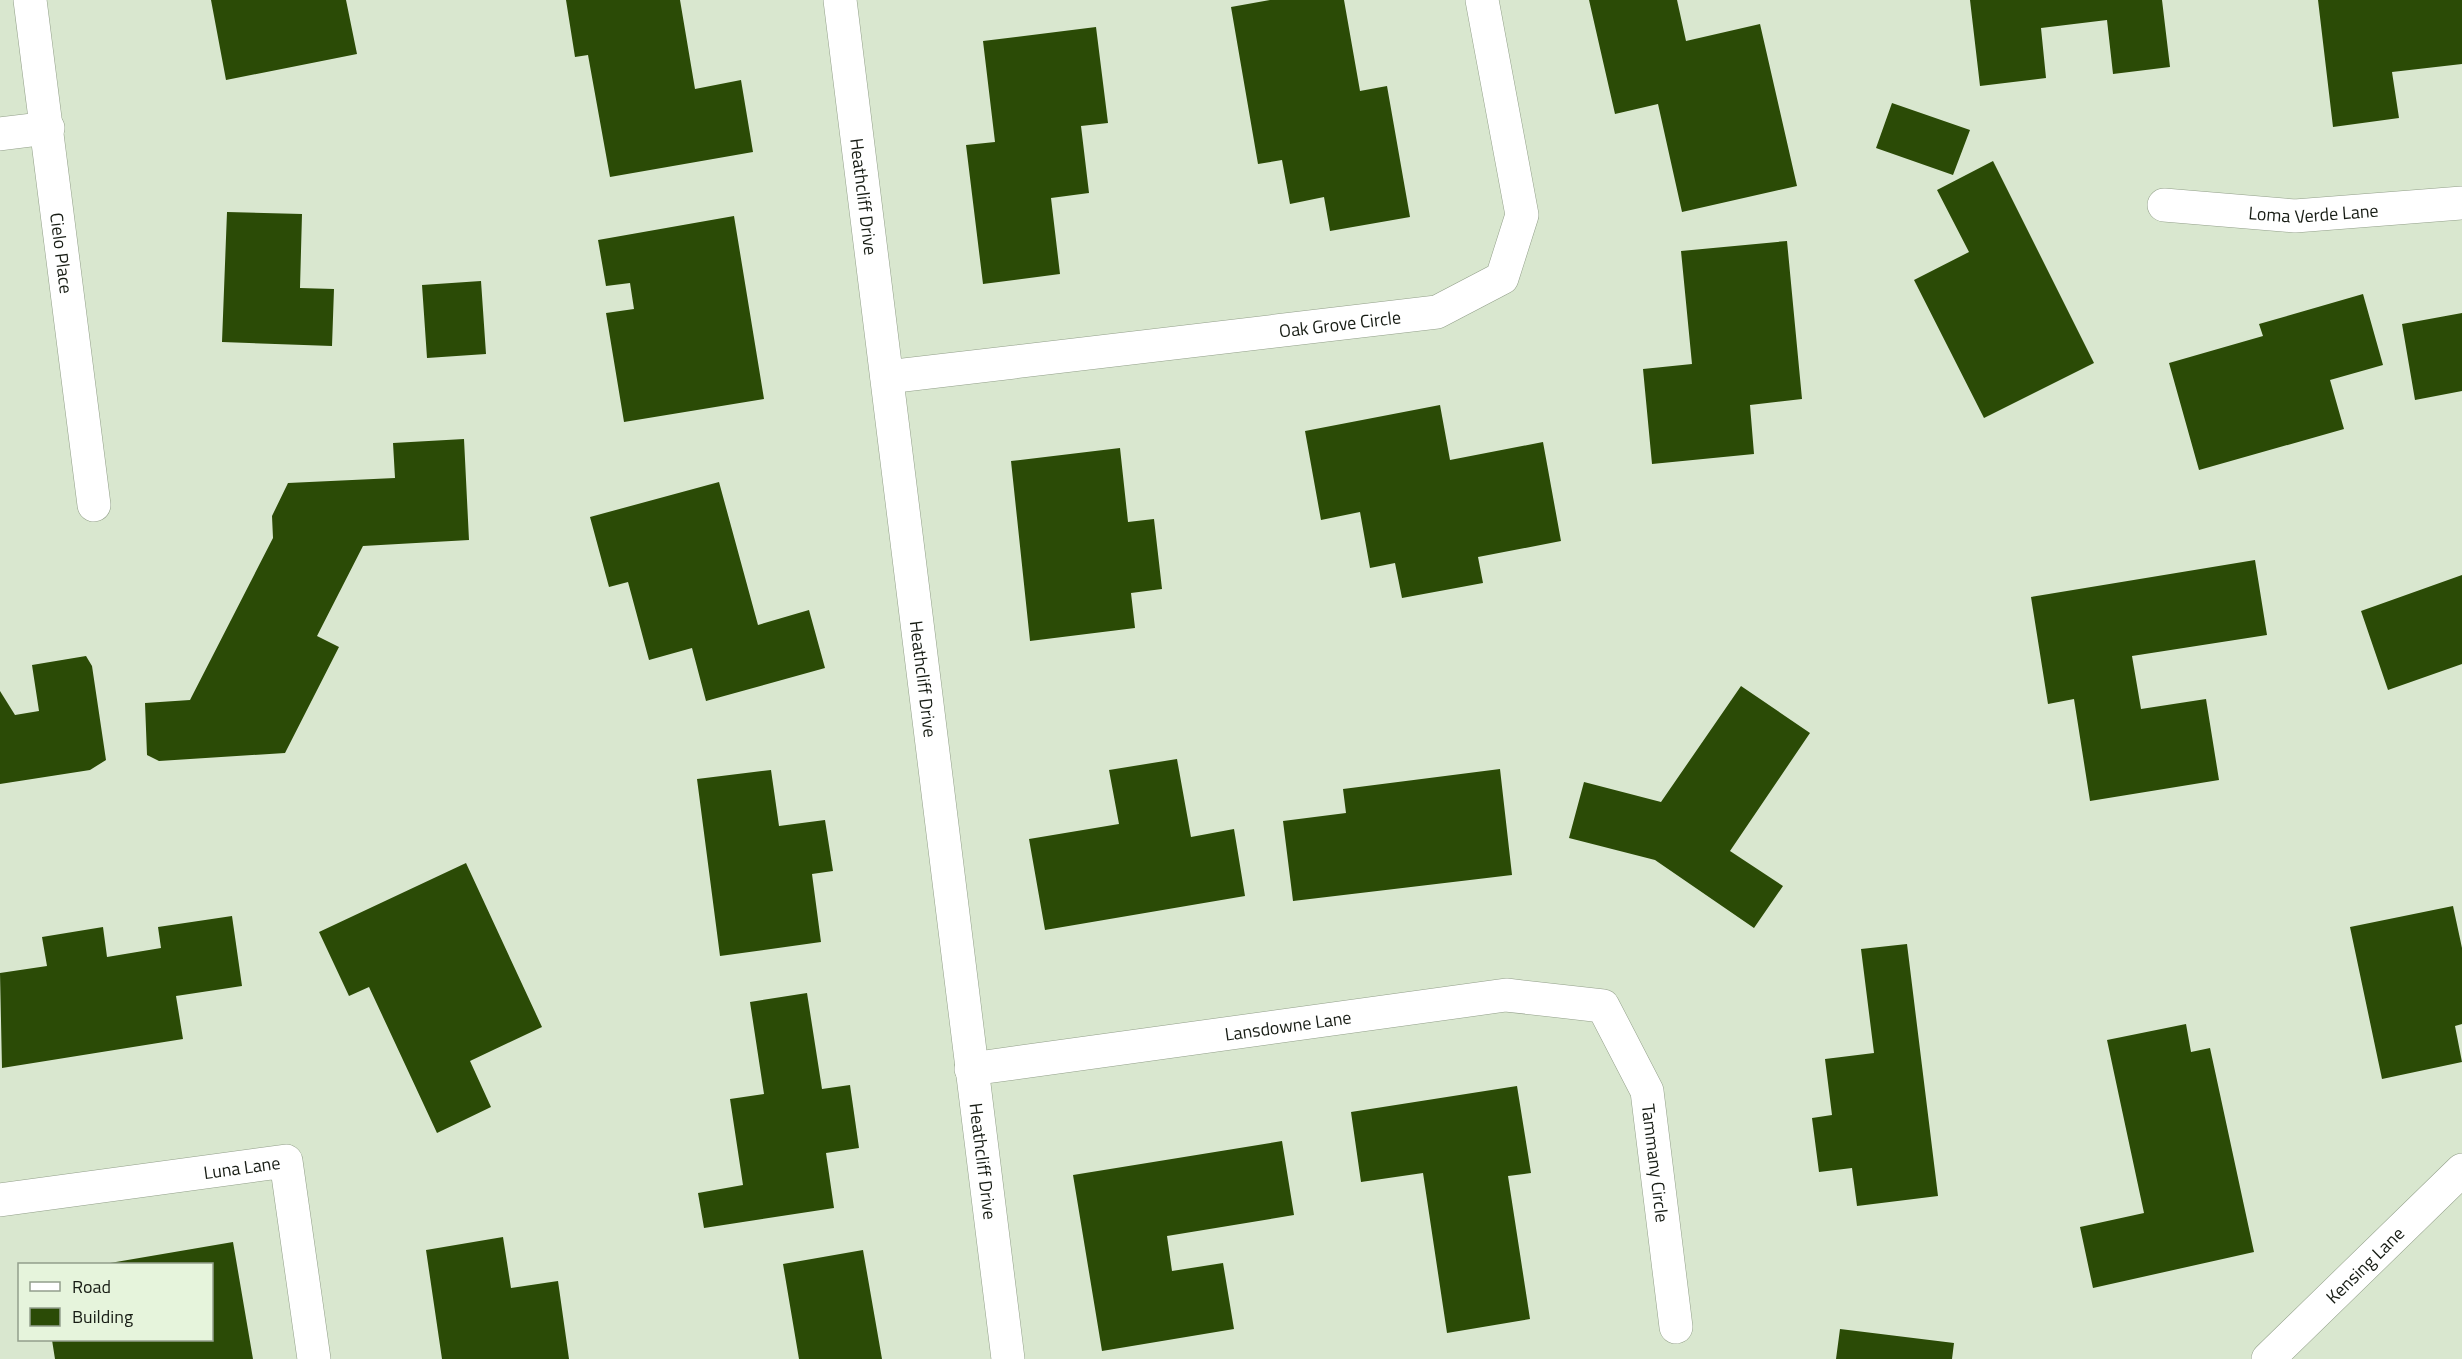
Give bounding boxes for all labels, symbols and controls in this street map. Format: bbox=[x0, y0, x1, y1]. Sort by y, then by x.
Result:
street label: Heathcliff Drive bbox=[844, 137, 885, 256]
street label: Loma Verde Lane bbox=[2248, 196, 2379, 229]
street label: Cielo Place bbox=[44, 211, 81, 295]
street label: Oak Grove Circle bbox=[1277, 303, 1402, 344]
street label: Heathcliff Drive bbox=[903, 619, 945, 739]
street label: Lansdowne Lane bbox=[1223, 1003, 1353, 1047]
street label: Heathcliff Drive bbox=[963, 1101, 1004, 1221]
street label: Tammany Circle bbox=[1635, 1102, 1677, 1224]
street label: Luna Lane bbox=[202, 1148, 282, 1186]
street label: Kensing Lane bbox=[2319, 1220, 2410, 1309]
legend bbox=[18, 1263, 213, 1341]
text: Road bbox=[72, 1273, 111, 1300]
text: Building bbox=[72, 1303, 133, 1330]

